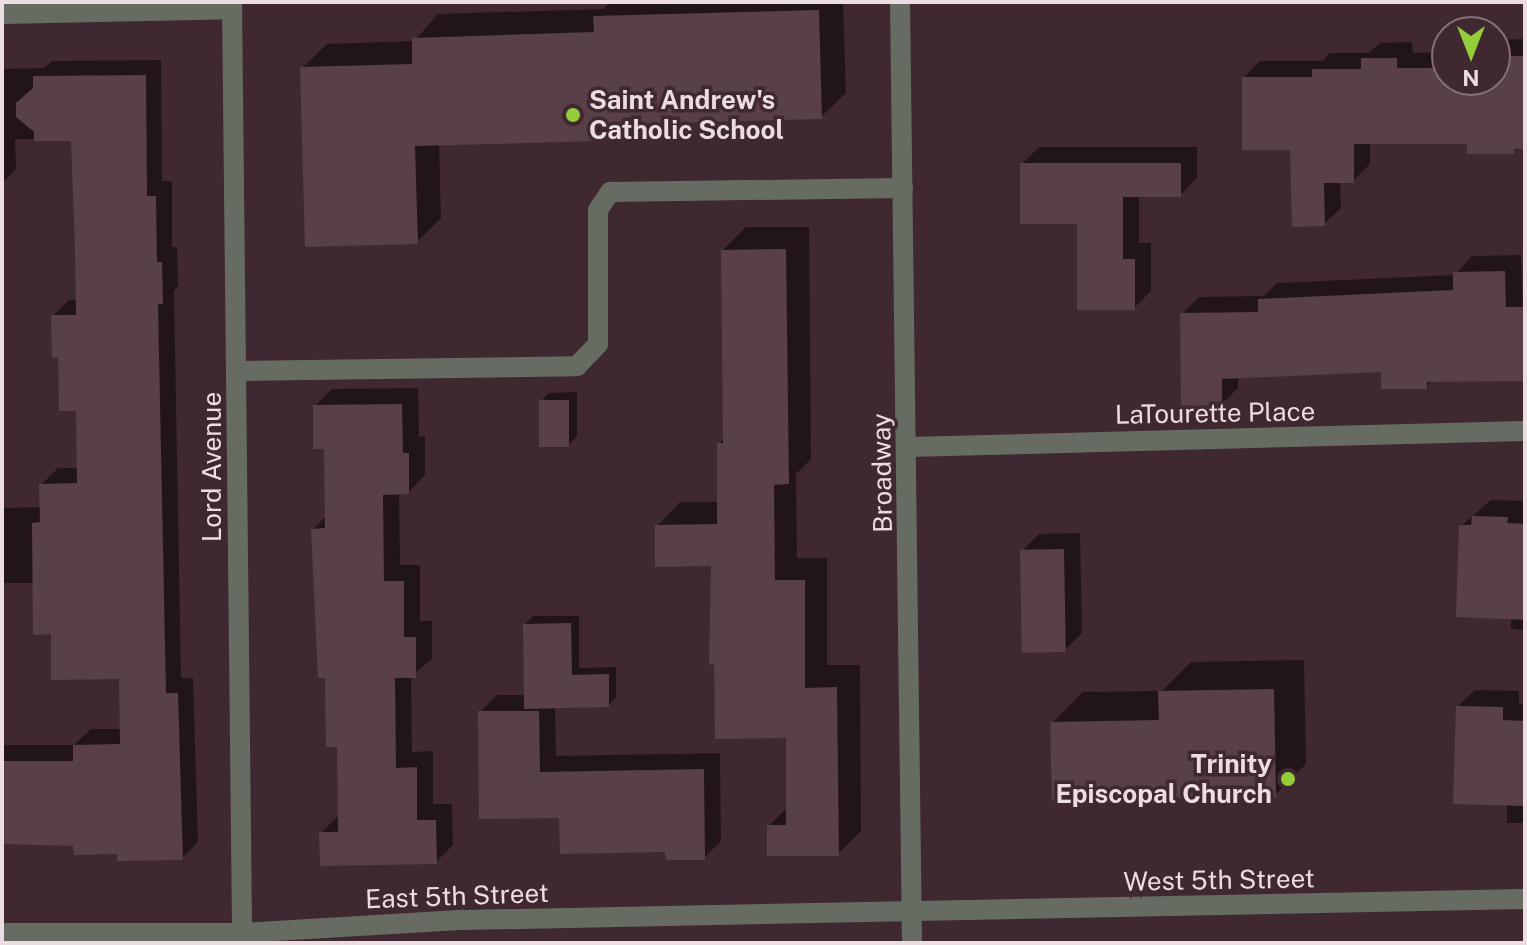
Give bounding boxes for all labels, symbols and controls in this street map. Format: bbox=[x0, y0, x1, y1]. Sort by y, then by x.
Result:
north arrow bbox=[1431, 16, 1511, 96]
text: N bbox=[1462, 65, 1480, 91]
place label: Saint Andrew's Catholic School bbox=[589, 84, 784, 146]
marker: Saint Andrew's Catholic School bbox=[564, 106, 582, 124]
street label: Lord Avenue bbox=[196, 392, 228, 542]
street label: LaTourette Place bbox=[1114, 396, 1316, 430]
street label: Broadway bbox=[865, 413, 899, 533]
place label: Trinity Episcopal Church bbox=[1055, 748, 1272, 810]
marker: Trinity Episcopal Church bbox=[1279, 770, 1297, 788]
street label: West 5th Street bbox=[1123, 863, 1315, 897]
street label: East 5th Street bbox=[365, 877, 549, 915]

